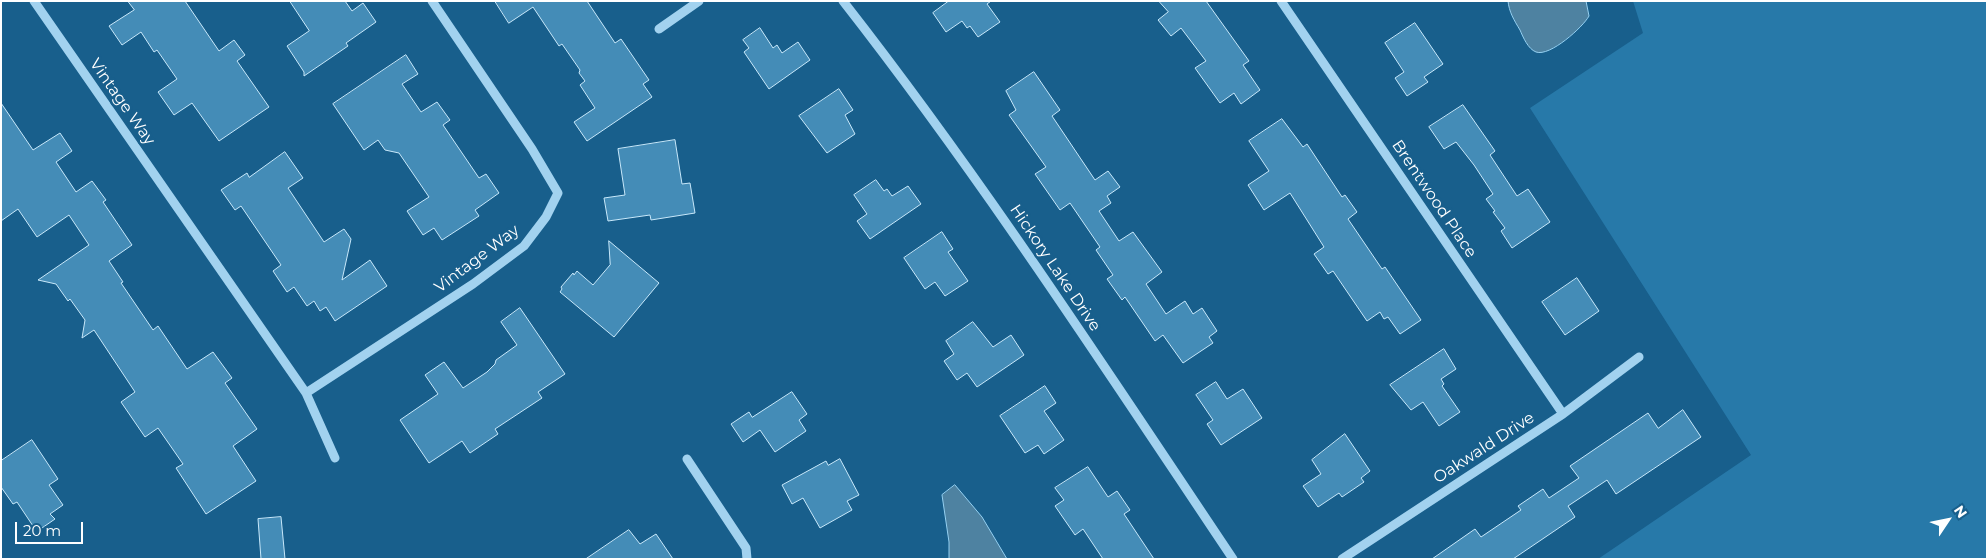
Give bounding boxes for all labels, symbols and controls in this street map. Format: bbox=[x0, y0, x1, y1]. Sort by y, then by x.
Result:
street label: Vintage Way bbox=[85, 55, 159, 149]
street label: Brentwood Place bbox=[1388, 137, 1480, 261]
street label: Hickory Lake Drive bbox=[1006, 201, 1104, 335]
street label: Vintage Way bbox=[431, 221, 523, 297]
street label: Oakwald Drive bbox=[1430, 408, 1538, 488]
north arrow bbox=[1923, 495, 1973, 545]
text: N bbox=[1950, 502, 1971, 521]
scale bar bbox=[18, 512, 85, 544]
text: 20 m bbox=[23, 521, 61, 540]

